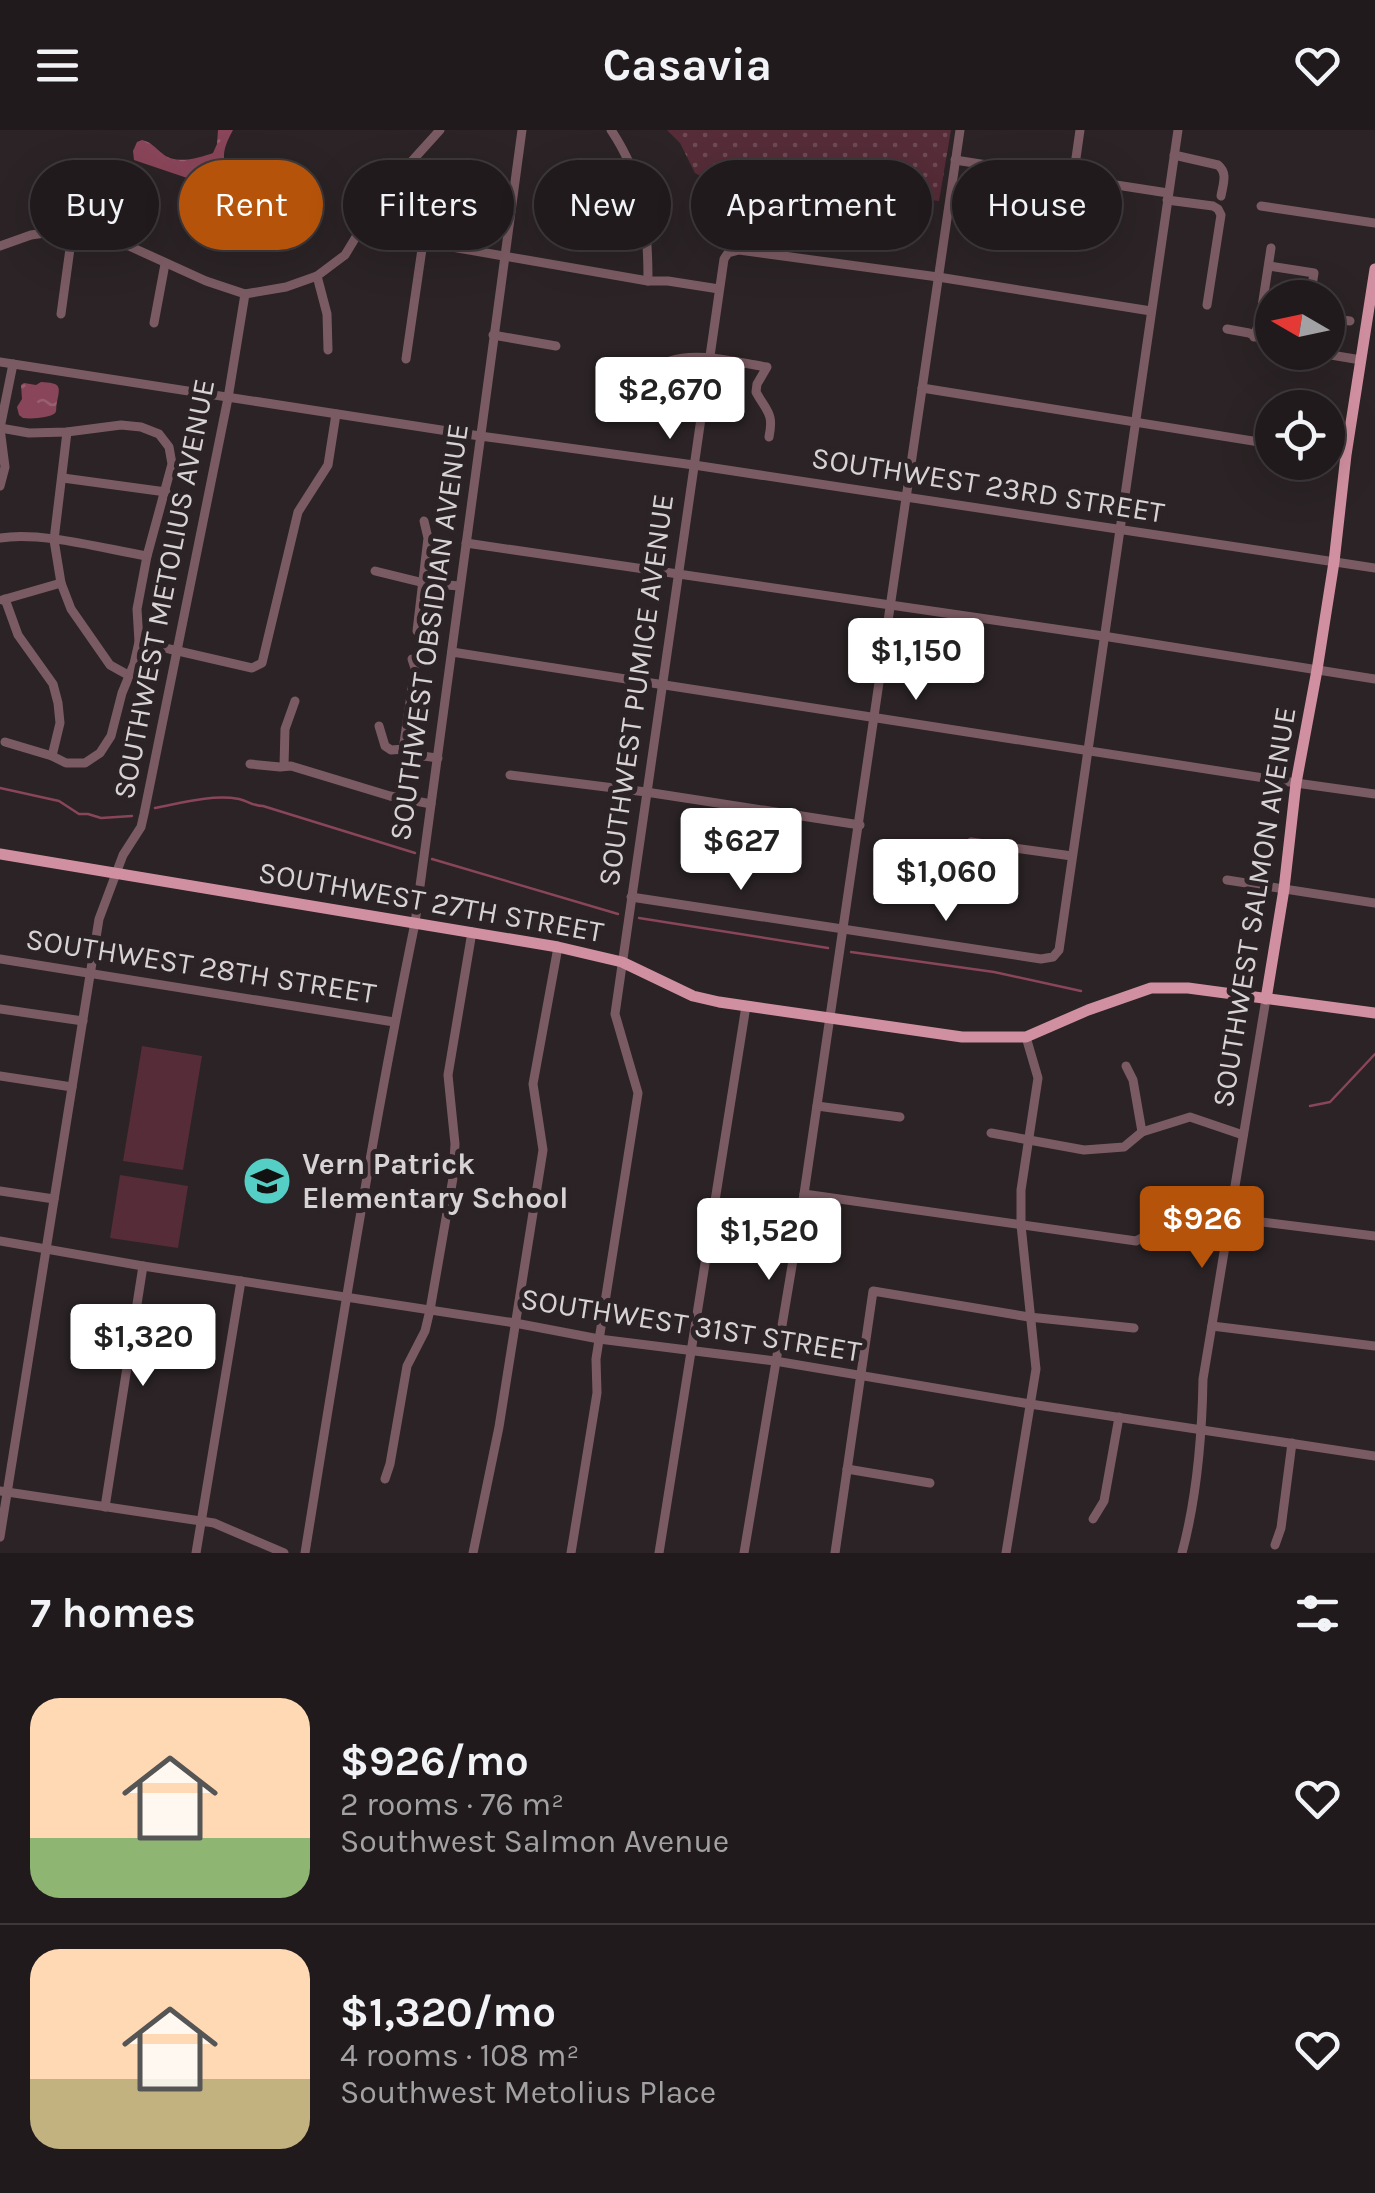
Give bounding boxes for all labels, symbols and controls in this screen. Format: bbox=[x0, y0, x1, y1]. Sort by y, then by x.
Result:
icon: menu bbox=[30, 38, 85, 93]
icon: heart bbox=[1290, 38, 1345, 93]
text: Casavia bbox=[603, 39, 772, 91]
chip: Buy bbox=[30, 160, 159, 250]
chip: Rent bbox=[179, 160, 323, 250]
chip: Filters bbox=[343, 160, 514, 250]
chip: New bbox=[534, 160, 671, 250]
chip: Apartment bbox=[691, 160, 932, 250]
chip: House bbox=[952, 160, 1122, 250]
north arrow bbox=[1255, 280, 1345, 370]
map controls bbox=[1255, 280, 1345, 480]
pin: $2,670 bbox=[589, 357, 751, 442]
text: $2,670 bbox=[617, 371, 723, 408]
street label: SOUTHWEST METOLIUS AVENUE bbox=[106, 376, 222, 802]
button: locate bbox=[1255, 390, 1345, 480]
street label: SOUTHWEST OBSIDIAN AVENUE bbox=[382, 421, 476, 843]
street label: SOUTHWEST 23RD STREET bbox=[809, 439, 1167, 531]
street label: SOUTHWEST PUMICE AVENUE bbox=[591, 492, 681, 888]
pin: $1,150 bbox=[835, 618, 997, 703]
text: $1,150 bbox=[870, 632, 962, 669]
street label: SOUTHWEST SALMON AVENUE bbox=[1205, 704, 1303, 1110]
pin: $627 bbox=[682, 808, 800, 893]
text: $627 bbox=[703, 822, 779, 859]
pin: $1,060 bbox=[865, 839, 1027, 924]
text: $1,060 bbox=[895, 853, 997, 890]
street label: SOUTHWEST 27TH STREET bbox=[256, 854, 606, 950]
street label: SOUTHWEST 28TH STREET bbox=[23, 921, 379, 1011]
place label: Vern Patrick Elementary School bbox=[302, 1146, 568, 1216]
school or university icon: Vern Patrick Elementary School bbox=[241, 1155, 293, 1207]
pin: $926 bbox=[1143, 1186, 1261, 1271]
pin: $1,520 bbox=[688, 1198, 850, 1283]
text: $926 bbox=[1162, 1200, 1242, 1237]
text: $1,520 bbox=[719, 1212, 819, 1249]
street label: SOUTHWEST 31ST STREET bbox=[518, 1280, 864, 1370]
pin: $1,320 bbox=[62, 1304, 224, 1389]
text: $1,320 bbox=[92, 1318, 194, 1355]
icon: filters bbox=[1290, 1586, 1345, 1641]
text: 7 homes bbox=[30, 1588, 196, 1638]
text: $926/mo bbox=[340, 1736, 529, 1786]
icon: home bbox=[110, 1738, 230, 1858]
icon: heart bbox=[1290, 1771, 1345, 1826]
text: 2 rooms · 76 m² bbox=[340, 1786, 564, 1823]
text: Southwest Salmon Avenue bbox=[340, 1823, 729, 1860]
text: $1,320/mo bbox=[340, 1987, 556, 2037]
icon: home bbox=[110, 1989, 230, 2109]
icon: heart bbox=[1290, 2022, 1345, 2077]
text: 4 rooms · 108 m² bbox=[340, 2037, 579, 2074]
text: Southwest Metolius Place bbox=[340, 2074, 716, 2111]

